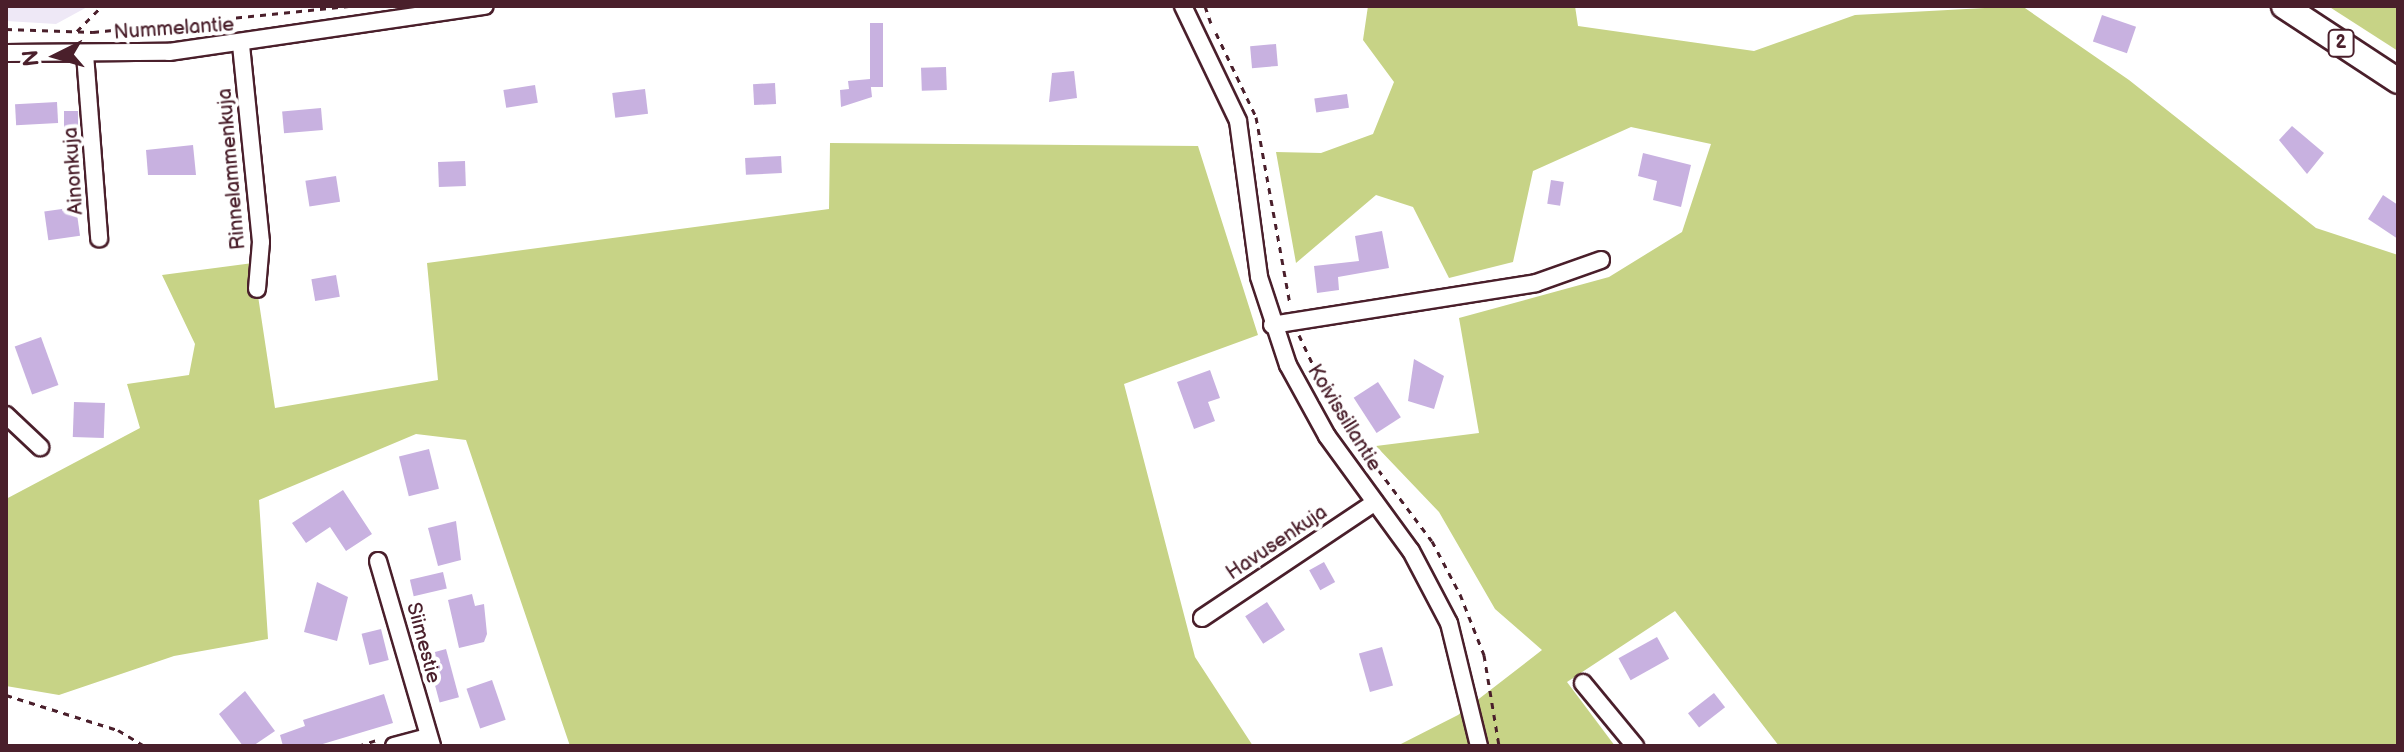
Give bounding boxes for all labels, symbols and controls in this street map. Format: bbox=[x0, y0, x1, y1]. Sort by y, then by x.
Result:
street label: Nummelantie bbox=[113, 13, 235, 45]
north arrow bbox=[16, 16, 96, 96]
road number: 2 bbox=[2327, 29, 2355, 57]
text: N bbox=[17, 49, 46, 68]
street label: Rinnelammenkuja bbox=[213, 87, 251, 251]
street label: Ainonkuja bbox=[59, 126, 89, 216]
street label: Koivissillantie bbox=[1302, 360, 1386, 476]
street label: Havusenkuja bbox=[1222, 500, 1332, 586]
street label: Siimestie bbox=[401, 600, 445, 686]

